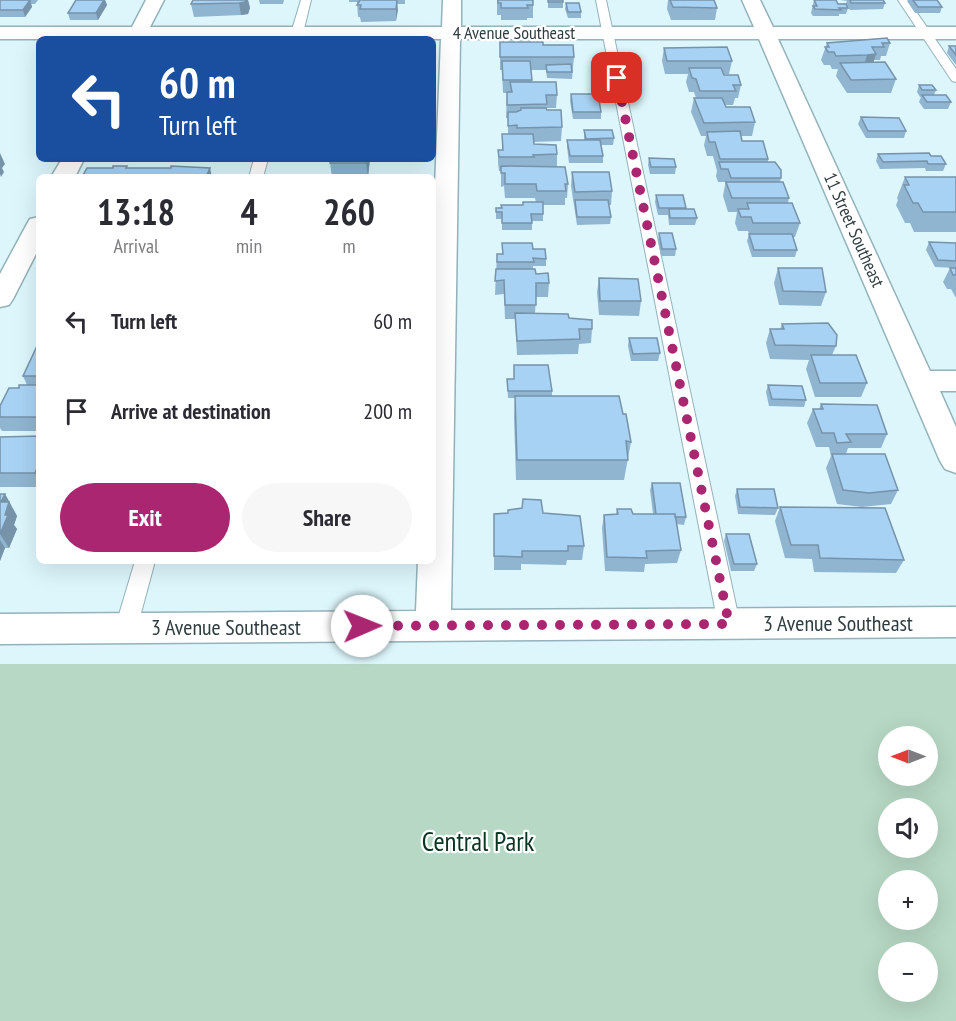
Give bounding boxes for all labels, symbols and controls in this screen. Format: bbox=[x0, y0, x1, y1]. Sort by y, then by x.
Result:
street label: 4 Avenue Southeast bbox=[453, 21, 575, 44]
pin bbox=[591, 52, 642, 103]
text: 60 m bbox=[159, 55, 236, 110]
icon: left bbox=[60, 60, 138, 138]
icon: arrive bbox=[600, 61, 633, 94]
text: Turn left bbox=[159, 108, 237, 142]
street label: 11 Street Southeast bbox=[819, 169, 890, 291]
text: 13:18 bbox=[97, 188, 175, 235]
text: 4 bbox=[240, 188, 258, 235]
text: 260 bbox=[323, 188, 375, 235]
text: Arrival bbox=[113, 233, 159, 259]
text: min bbox=[236, 233, 262, 259]
text: m bbox=[343, 233, 356, 259]
icon: left bbox=[60, 305, 93, 338]
text: Turn left bbox=[111, 307, 177, 335]
text: 60 m bbox=[373, 307, 412, 335]
icon: arrive bbox=[60, 395, 93, 428]
text: Arrive at destination bbox=[111, 397, 271, 425]
text: 200 m bbox=[363, 397, 412, 425]
button: Exit bbox=[60, 483, 230, 552]
button: Share bbox=[242, 483, 412, 552]
position arrow bbox=[330, 594, 394, 658]
street label: 3 Avenue Southeast bbox=[763, 609, 913, 637]
street label: 3 Avenue Southeast bbox=[151, 613, 301, 641]
north arrow bbox=[878, 726, 938, 786]
map controls bbox=[878, 726, 938, 1002]
button: sound bbox=[878, 798, 938, 858]
park label: Central Park bbox=[422, 824, 535, 858]
button: + bbox=[878, 870, 938, 930]
button: − bbox=[878, 942, 938, 1002]

